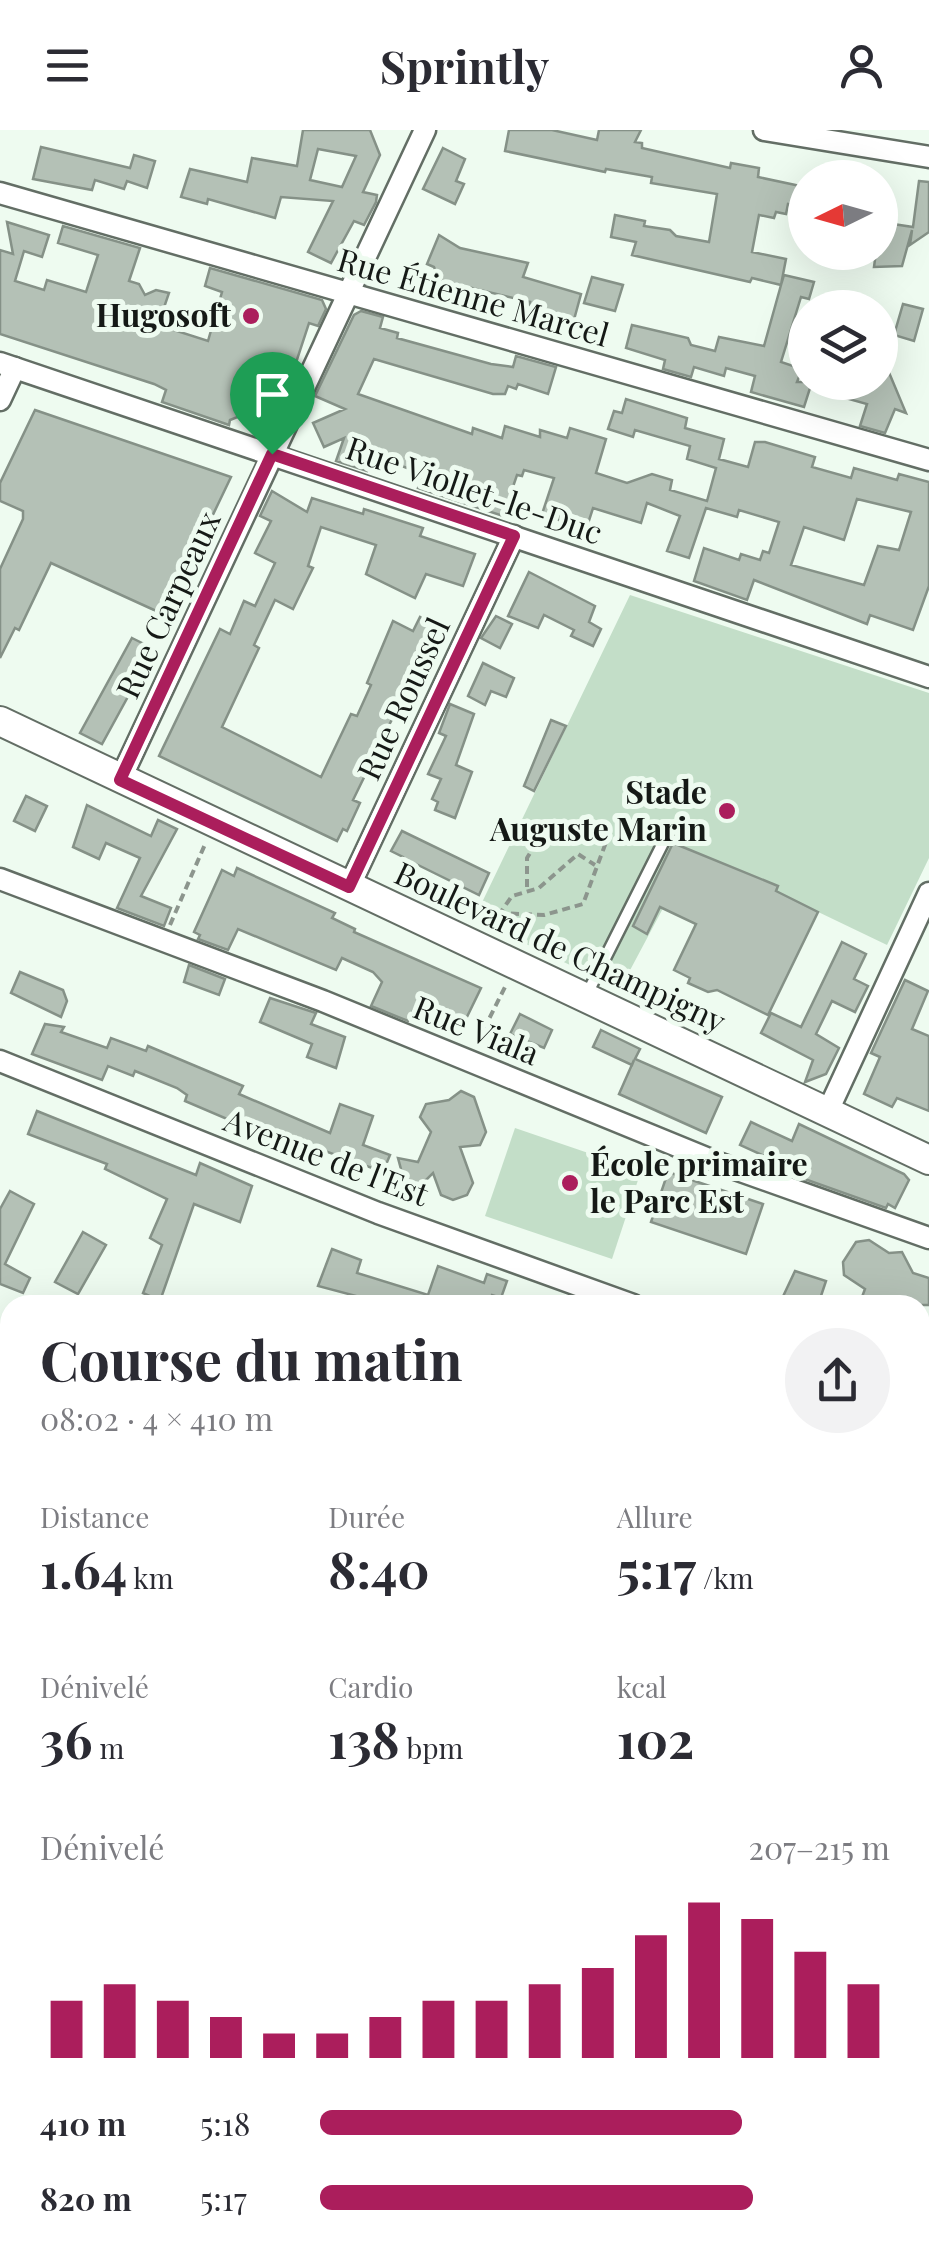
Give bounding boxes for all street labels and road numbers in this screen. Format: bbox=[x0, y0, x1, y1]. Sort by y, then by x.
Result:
street label: Rue Étienne Marcel bbox=[333, 236, 614, 355]
street label: Rue Viollet-le-Duc bbox=[341, 425, 609, 553]
street label: Rue Carpeaux bbox=[105, 503, 229, 704]
street label: Rue Roussel bbox=[345, 610, 458, 786]
street label: Boulevard de Champigny bbox=[389, 850, 733, 1041]
street label: Rue Viala bbox=[408, 984, 546, 1073]
street label: Avenue de l'Est bbox=[218, 1097, 436, 1215]

